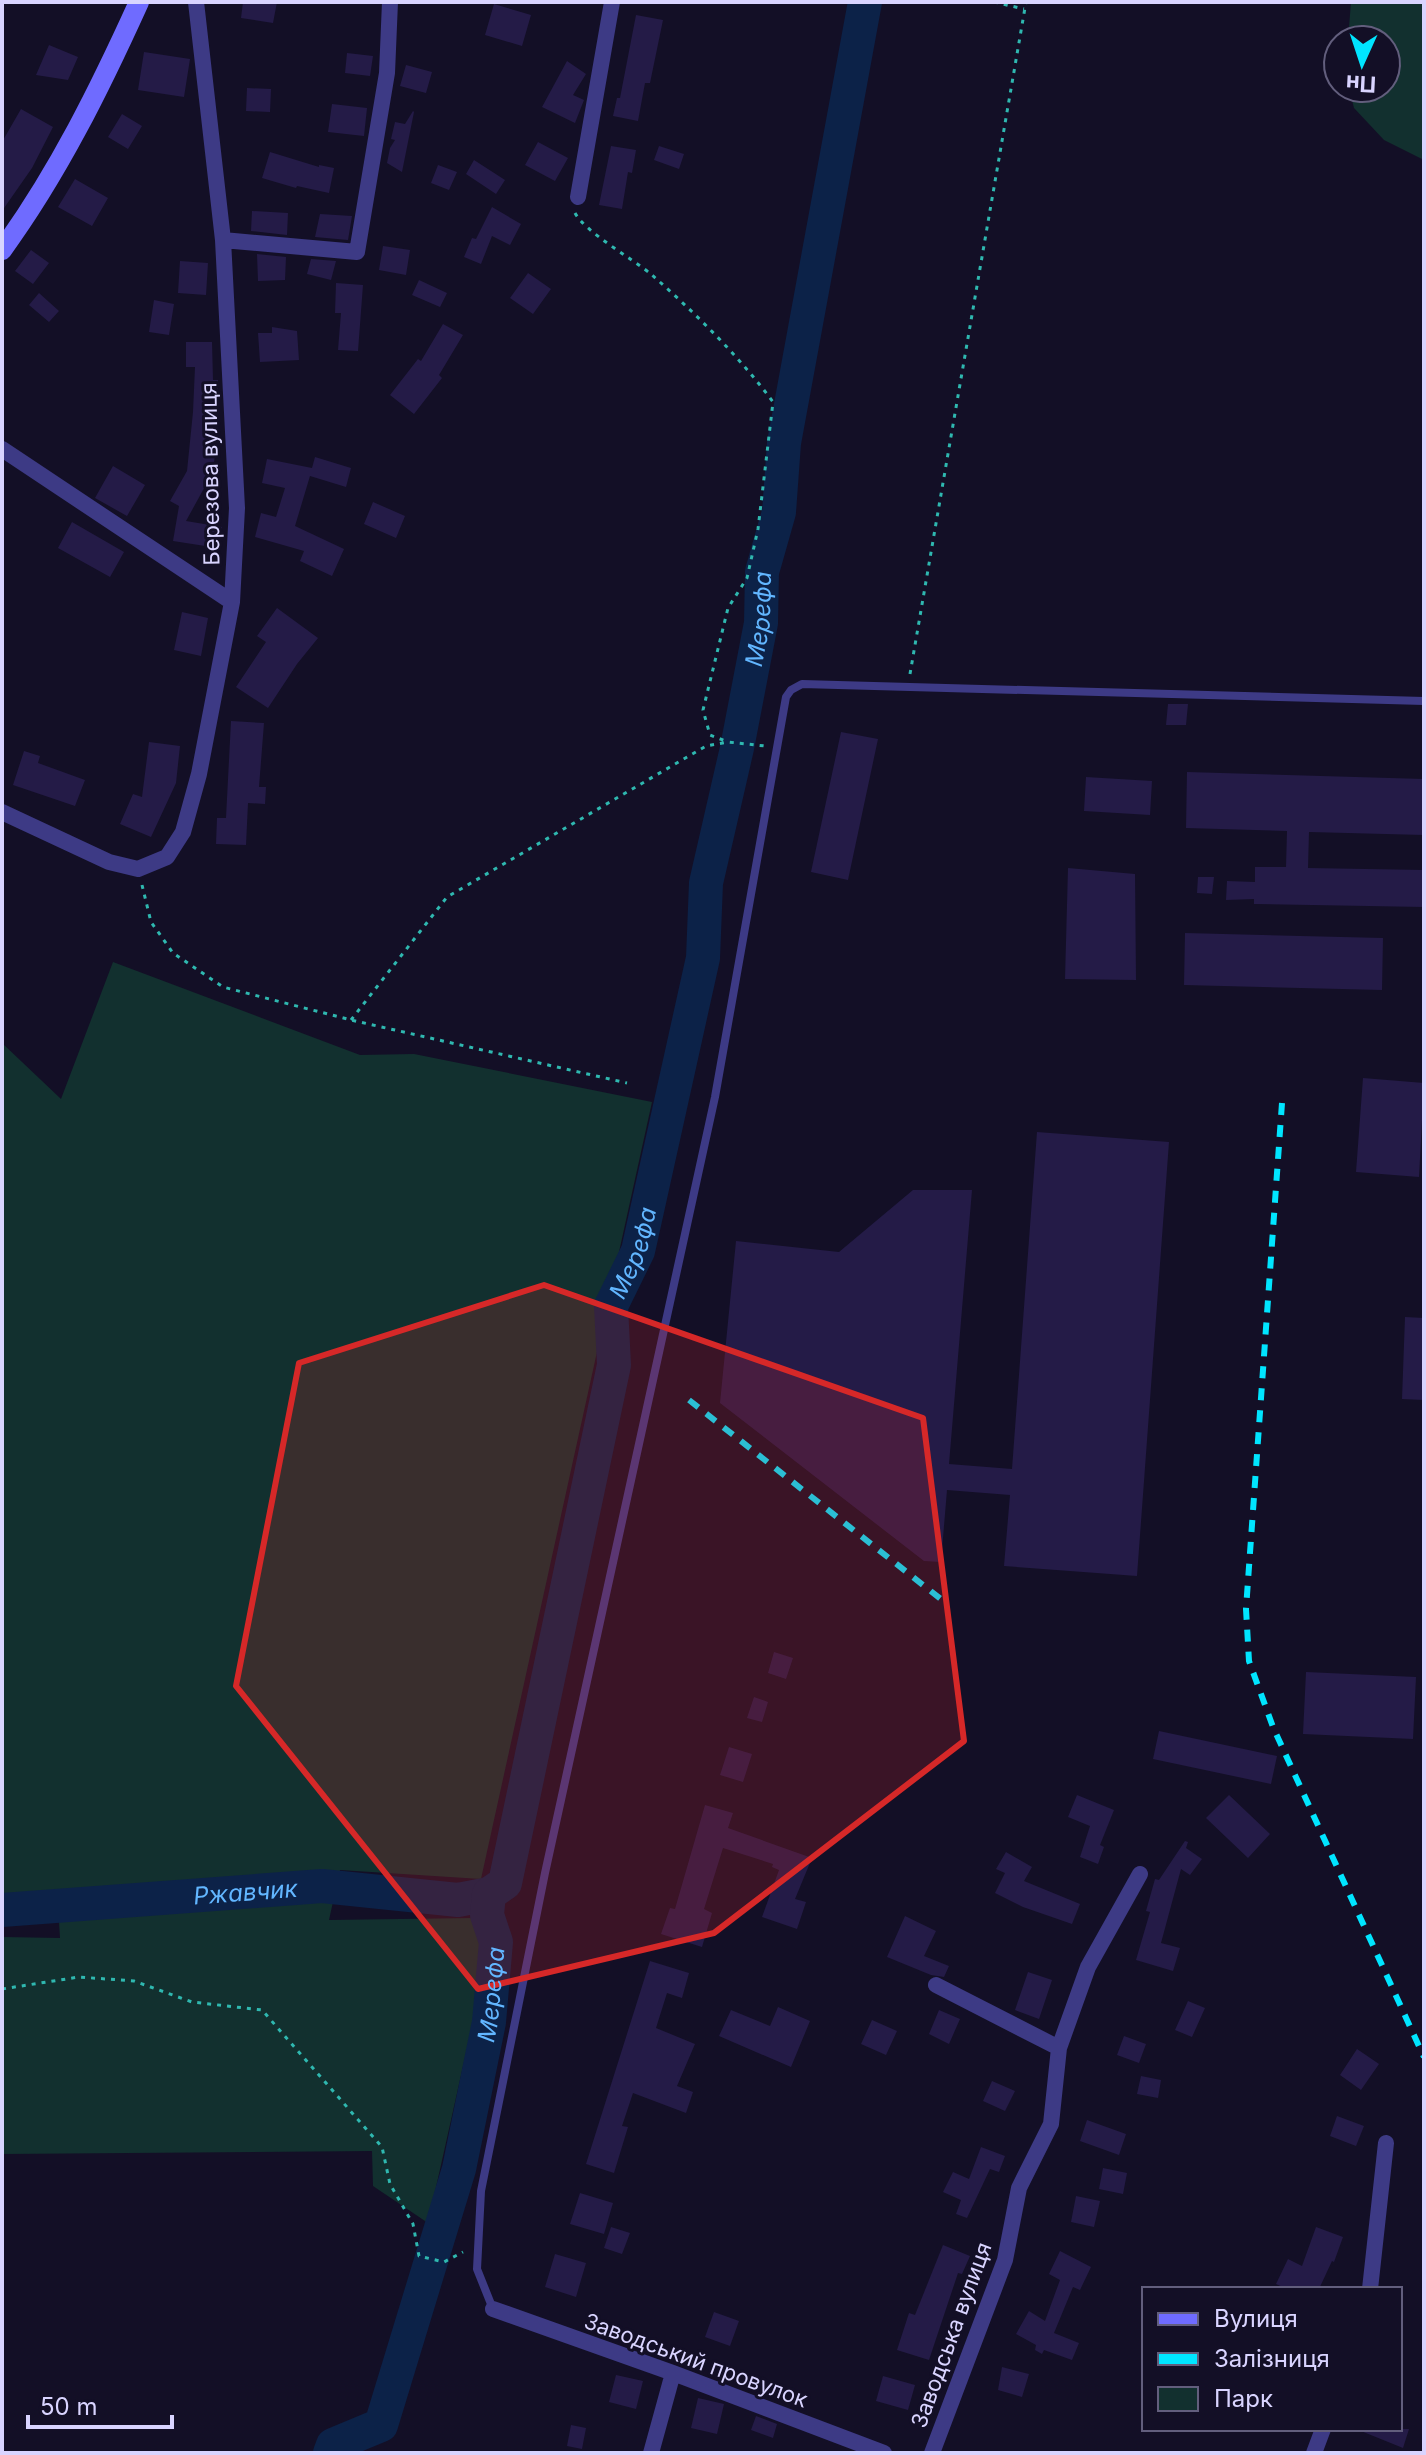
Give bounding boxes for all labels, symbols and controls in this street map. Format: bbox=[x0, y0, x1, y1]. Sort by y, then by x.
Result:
north arrow bbox=[1322, 24, 1402, 104]
text: Пн bbox=[1345, 70, 1377, 98]
street label: Березова вулиця bbox=[195, 382, 225, 566]
water label: Мерефа bbox=[738, 571, 777, 669]
water label: Мерефа bbox=[603, 1204, 662, 1303]
water label: Ржавчик bbox=[192, 1873, 299, 1910]
water label: Мерефа bbox=[471, 1945, 510, 2044]
street label: Заводська вулиця bbox=[905, 2239, 997, 2431]
legend bbox=[1142, 2287, 1402, 2431]
text: Вулиця bbox=[1214, 2304, 1298, 2333]
street label: Заводський провулок bbox=[581, 2308, 811, 2413]
text: Залізниця bbox=[1214, 2344, 1330, 2373]
scale bar bbox=[28, 2379, 172, 2429]
text: Парк bbox=[1214, 2384, 1273, 2413]
text: 50 m bbox=[40, 2392, 98, 2421]

